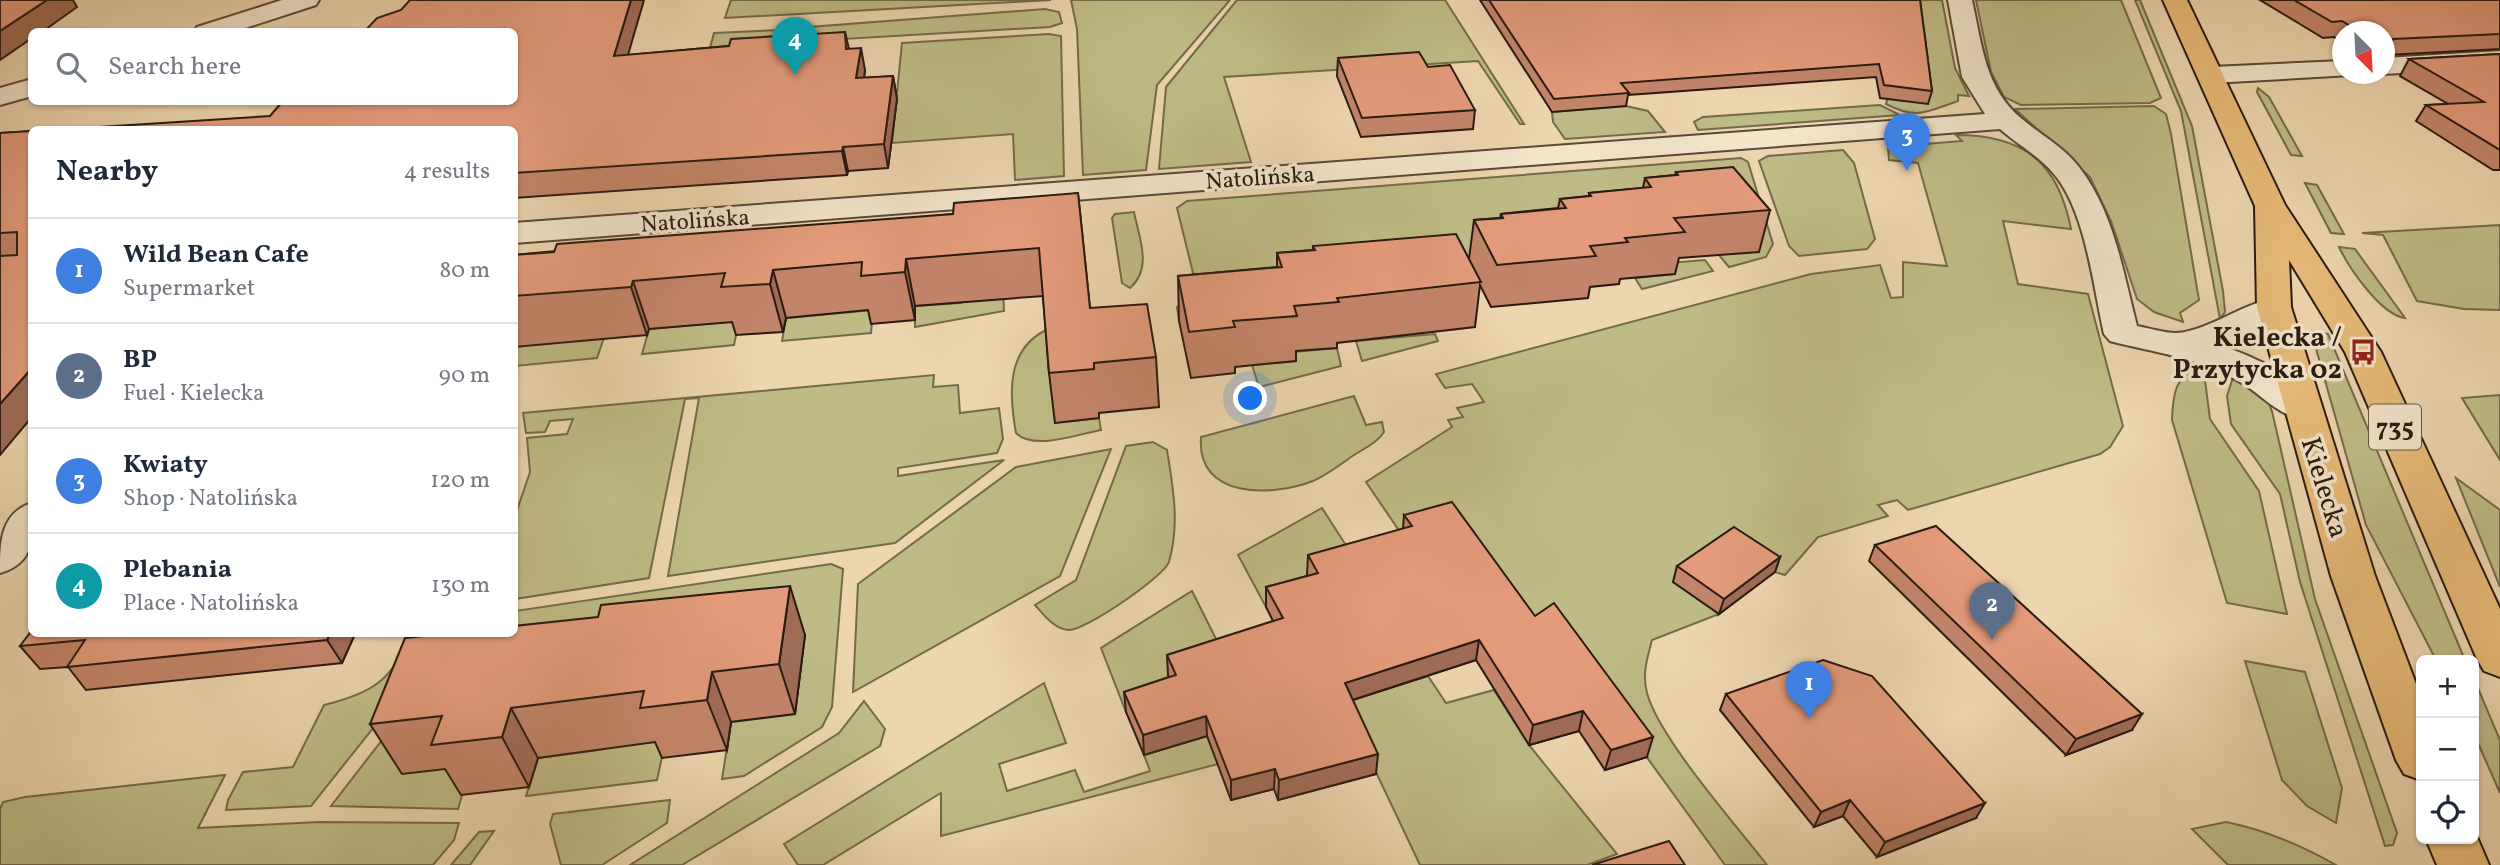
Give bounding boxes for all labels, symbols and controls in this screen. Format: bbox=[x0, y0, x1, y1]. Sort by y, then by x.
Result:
pin: 4 bbox=[772, 17, 818, 75]
north arrow bbox=[2332, 21, 2395, 84]
search box bbox=[28, 28, 518, 105]
icon: search bbox=[52, 48, 90, 86]
text: Search here bbox=[108, 49, 241, 85]
pin: 3 bbox=[1884, 113, 1930, 171]
text: Nearby bbox=[56, 151, 158, 193]
text: 4 results bbox=[404, 156, 490, 188]
street label: Natolińska bbox=[1204, 159, 1316, 199]
street label: Natolińska bbox=[639, 202, 751, 242]
text: Wild Bean Cafe bbox=[123, 237, 309, 273]
text: 1 bbox=[74, 255, 84, 287]
text: 80 m bbox=[440, 255, 490, 287]
text: Supermarket bbox=[123, 273, 255, 305]
place label: Kielecka / Przytycka 02 bbox=[2173, 319, 2342, 390]
bus stop icon: Kielecka / Przytycka 02 bbox=[2348, 337, 2378, 367]
text: BP bbox=[123, 342, 157, 378]
text: 2 bbox=[73, 360, 85, 392]
text: 90 m bbox=[439, 360, 490, 392]
text: Fuel · Kielecka bbox=[123, 378, 265, 410]
your location bbox=[1233, 381, 1267, 415]
road number: 735 bbox=[2369, 404, 2421, 449]
street label: Kielecka bbox=[2290, 433, 2357, 543]
text: Kwiaty bbox=[123, 447, 208, 483]
text: 3 bbox=[73, 465, 85, 497]
text: 120 m bbox=[430, 465, 490, 497]
text: Shop · Natolińska bbox=[123, 483, 298, 515]
text: Plebania bbox=[123, 552, 232, 588]
text: 4 bbox=[72, 570, 86, 602]
text: 130 m bbox=[431, 570, 490, 602]
pin: 2 bbox=[1969, 582, 2015, 640]
text: Place · Natolińska bbox=[123, 588, 299, 620]
map controls bbox=[2416, 655, 2479, 844]
button: + bbox=[2416, 655, 2479, 718]
pin: 1 bbox=[1786, 661, 1832, 719]
button: − bbox=[2416, 718, 2479, 781]
button: locate bbox=[2416, 781, 2479, 844]

